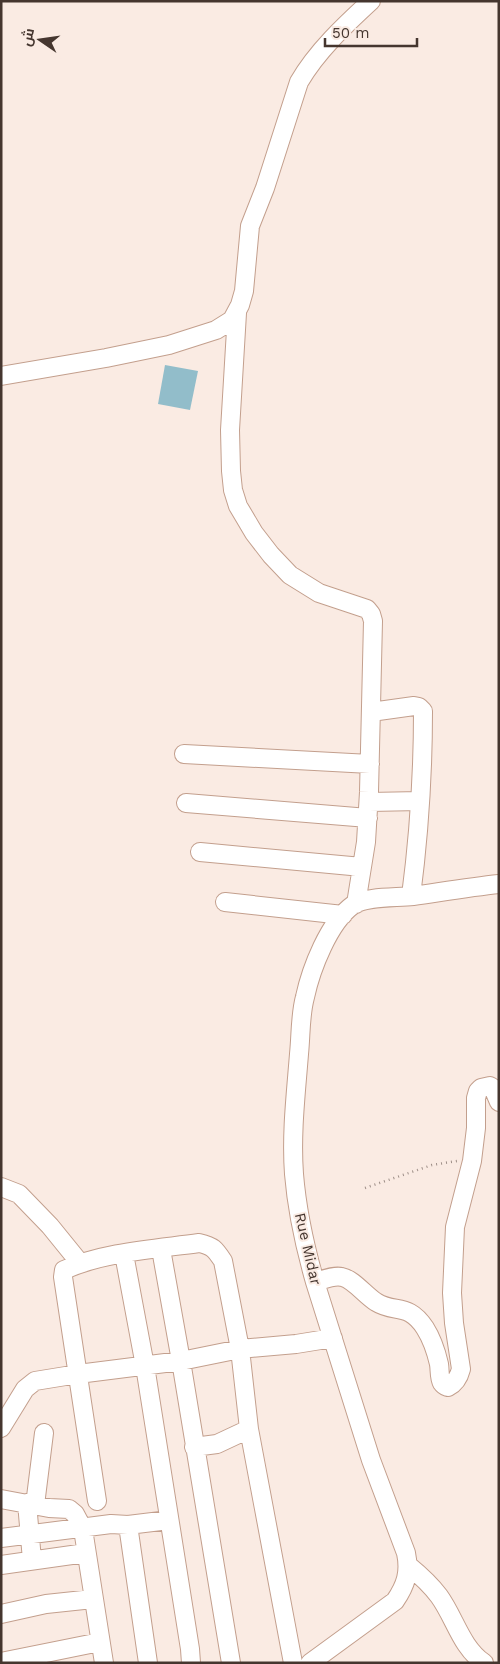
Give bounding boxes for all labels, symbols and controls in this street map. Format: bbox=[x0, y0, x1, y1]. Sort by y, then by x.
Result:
north arrow bbox=[15, 15, 65, 65]
scale bar bbox=[325, 15, 418, 47]
text: 50 m bbox=[332, 24, 369, 42]
text: ش bbox=[18, 26, 38, 48]
street label: Rue Midar bbox=[291, 1211, 325, 1287]

